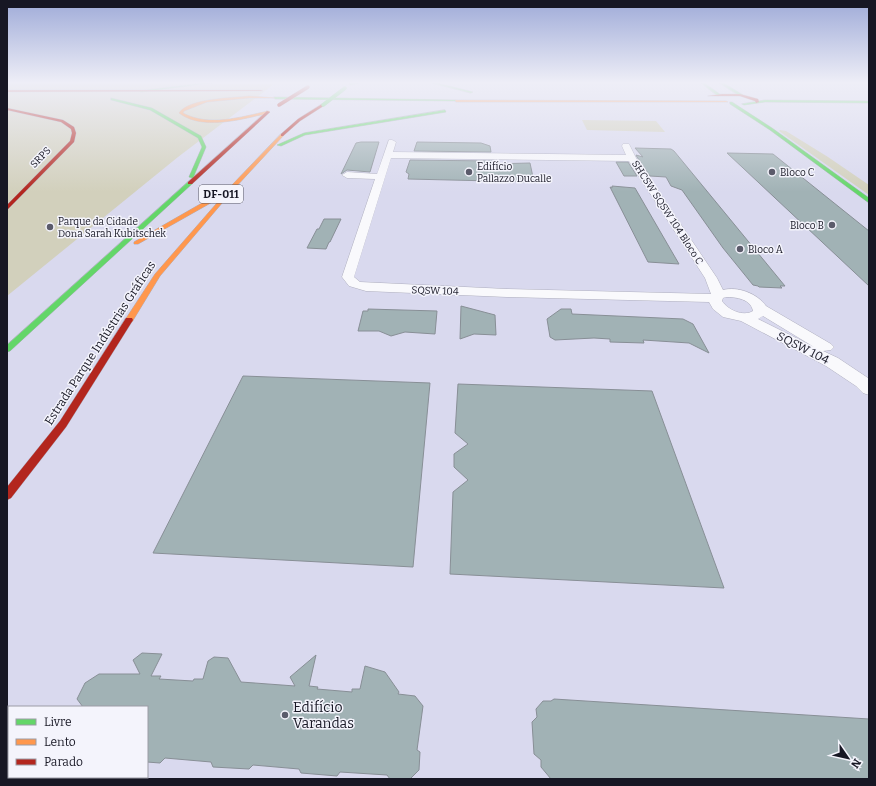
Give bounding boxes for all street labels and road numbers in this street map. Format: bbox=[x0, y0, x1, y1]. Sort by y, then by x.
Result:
street label: SRPS bbox=[28, 145, 53, 171]
street label: SHCSW SQSW 104 Bloco C bbox=[629, 158, 705, 267]
road number: DF-011 bbox=[199, 185, 243, 203]
street label: Estrada Parque Indústrias Gráficas bbox=[42, 258, 158, 428]
street label: SQSW 104 bbox=[411, 284, 459, 298]
street label: SQSW 104 bbox=[774, 329, 832, 367]

